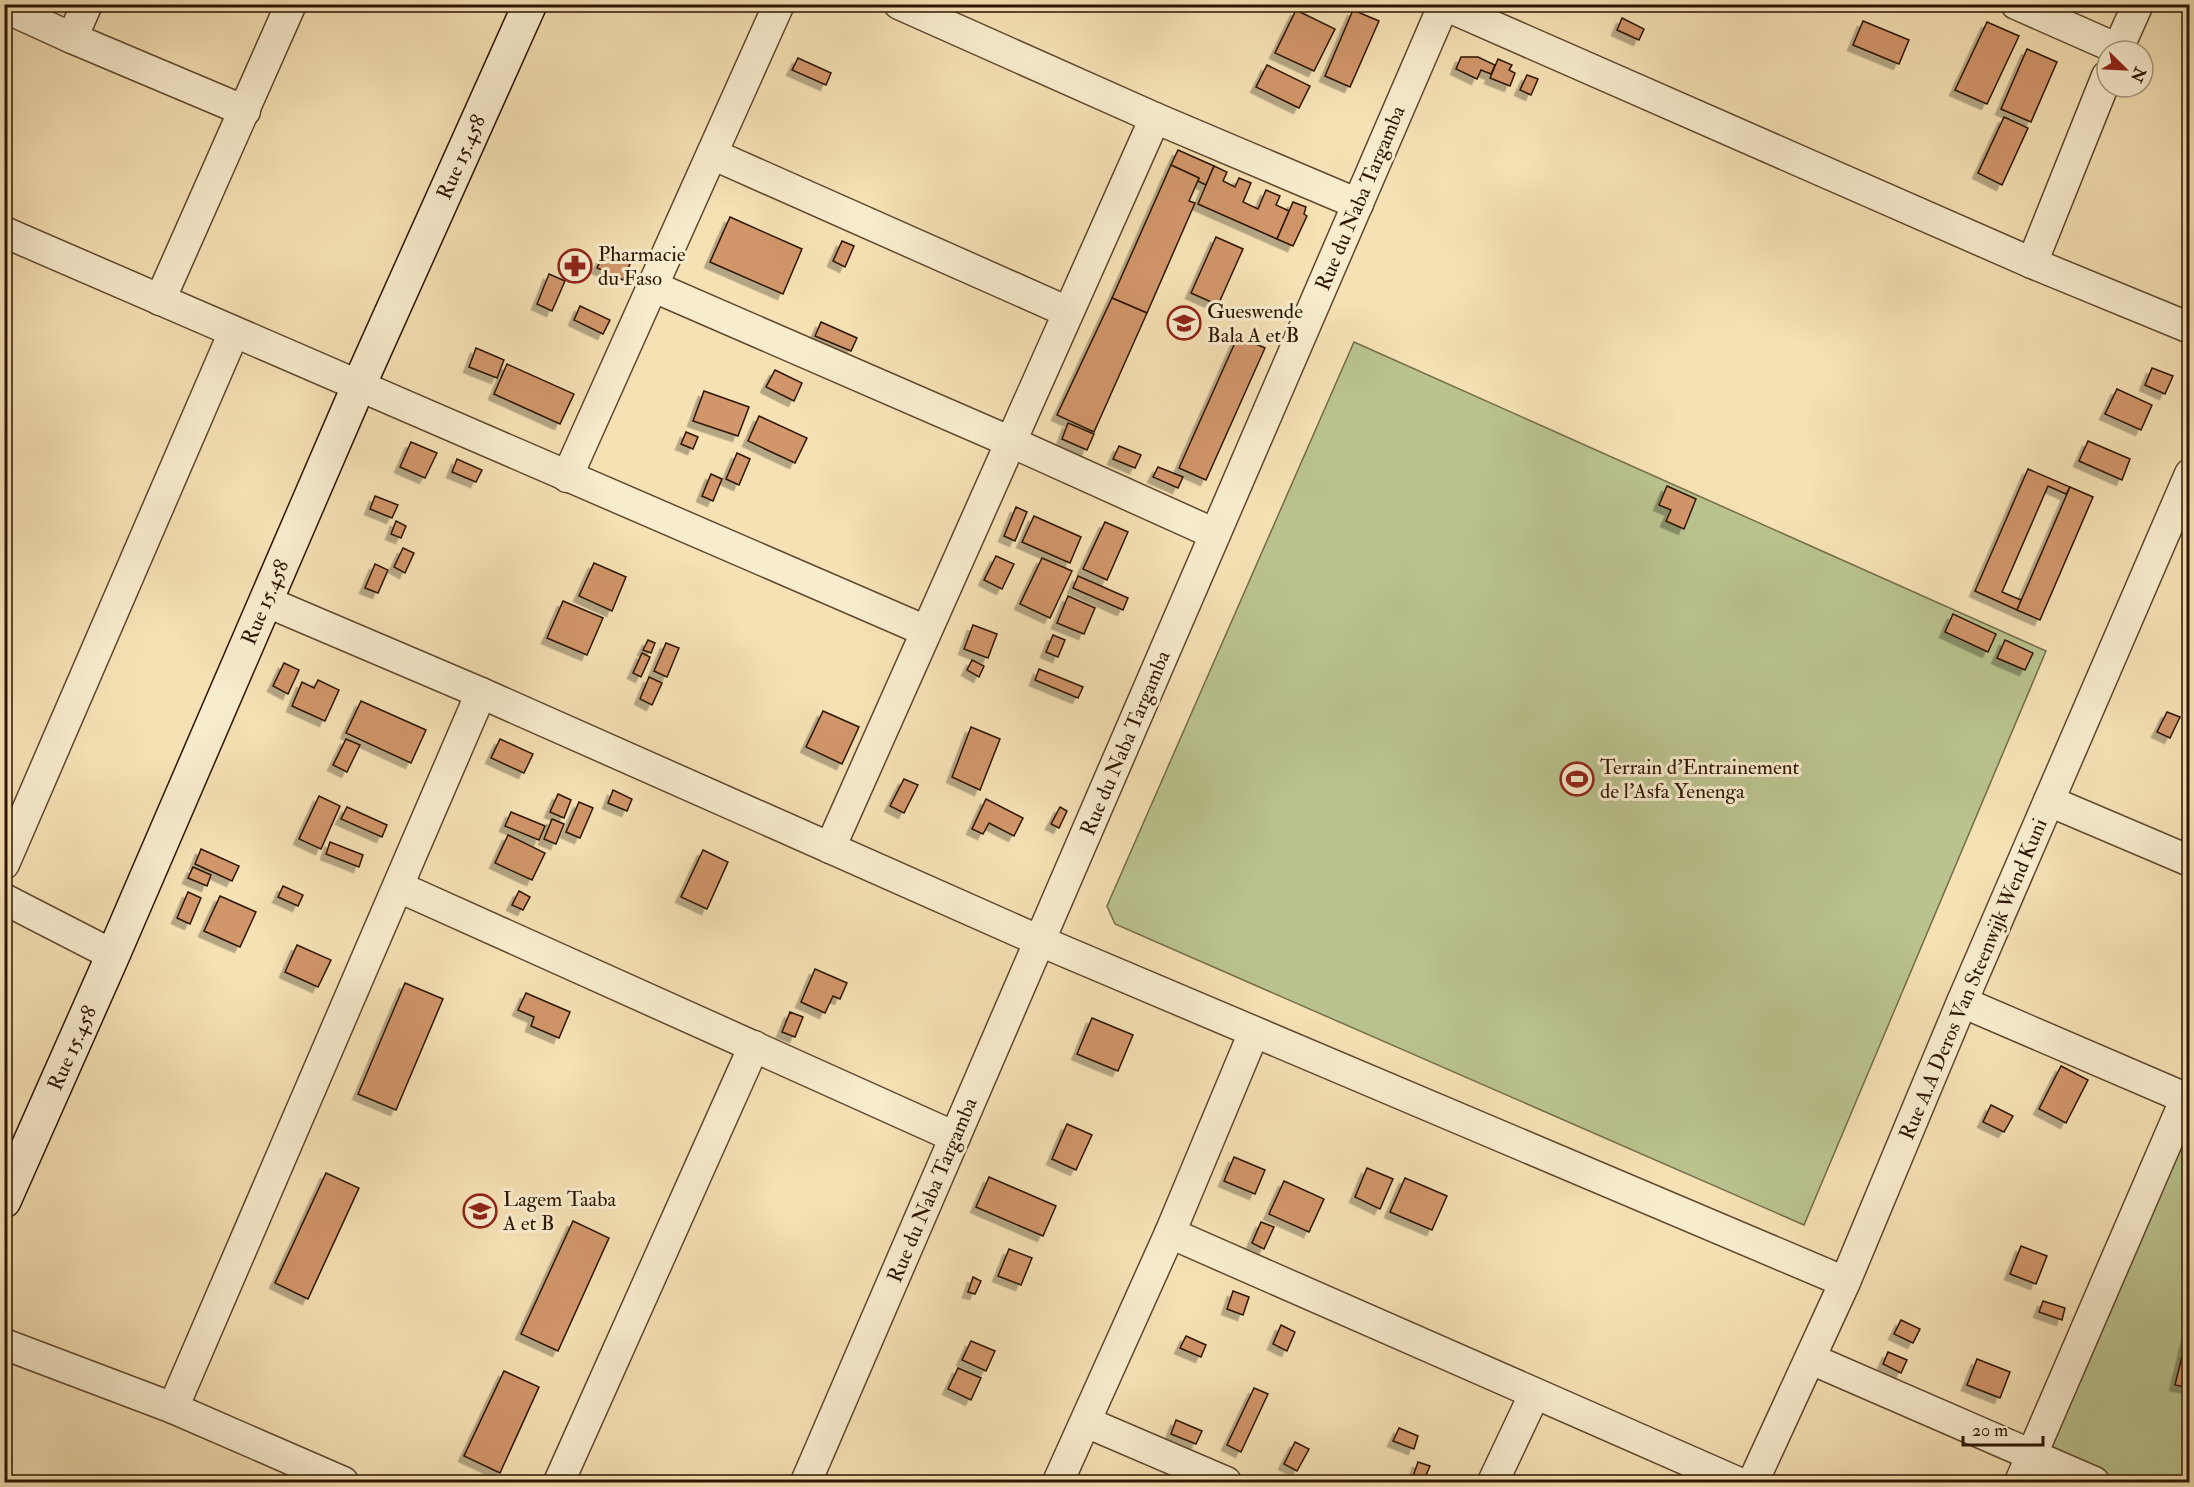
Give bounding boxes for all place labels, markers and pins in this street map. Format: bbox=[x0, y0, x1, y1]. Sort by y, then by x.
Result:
place label: Pharmacie du Faso bbox=[598, 241, 686, 292]
pharmacy icon: Pharmacie du Faso bbox=[557, 248, 593, 284]
place label: Gueswende Bala A et B bbox=[1207, 298, 1303, 349]
school or university icon: Gueswende Bala A et B bbox=[1166, 305, 1202, 341]
place label: Terrain d'Entrainement de l'Asfa Yenenga bbox=[1600, 754, 1799, 805]
sports icon: Terrain d'Entrainement de l'Asfa Yenenga bbox=[1559, 761, 1595, 797]
place label: Lagem Taaba A et B bbox=[502, 1186, 616, 1237]
school or university icon: Lagem Taaba A et B bbox=[462, 1193, 498, 1229]

